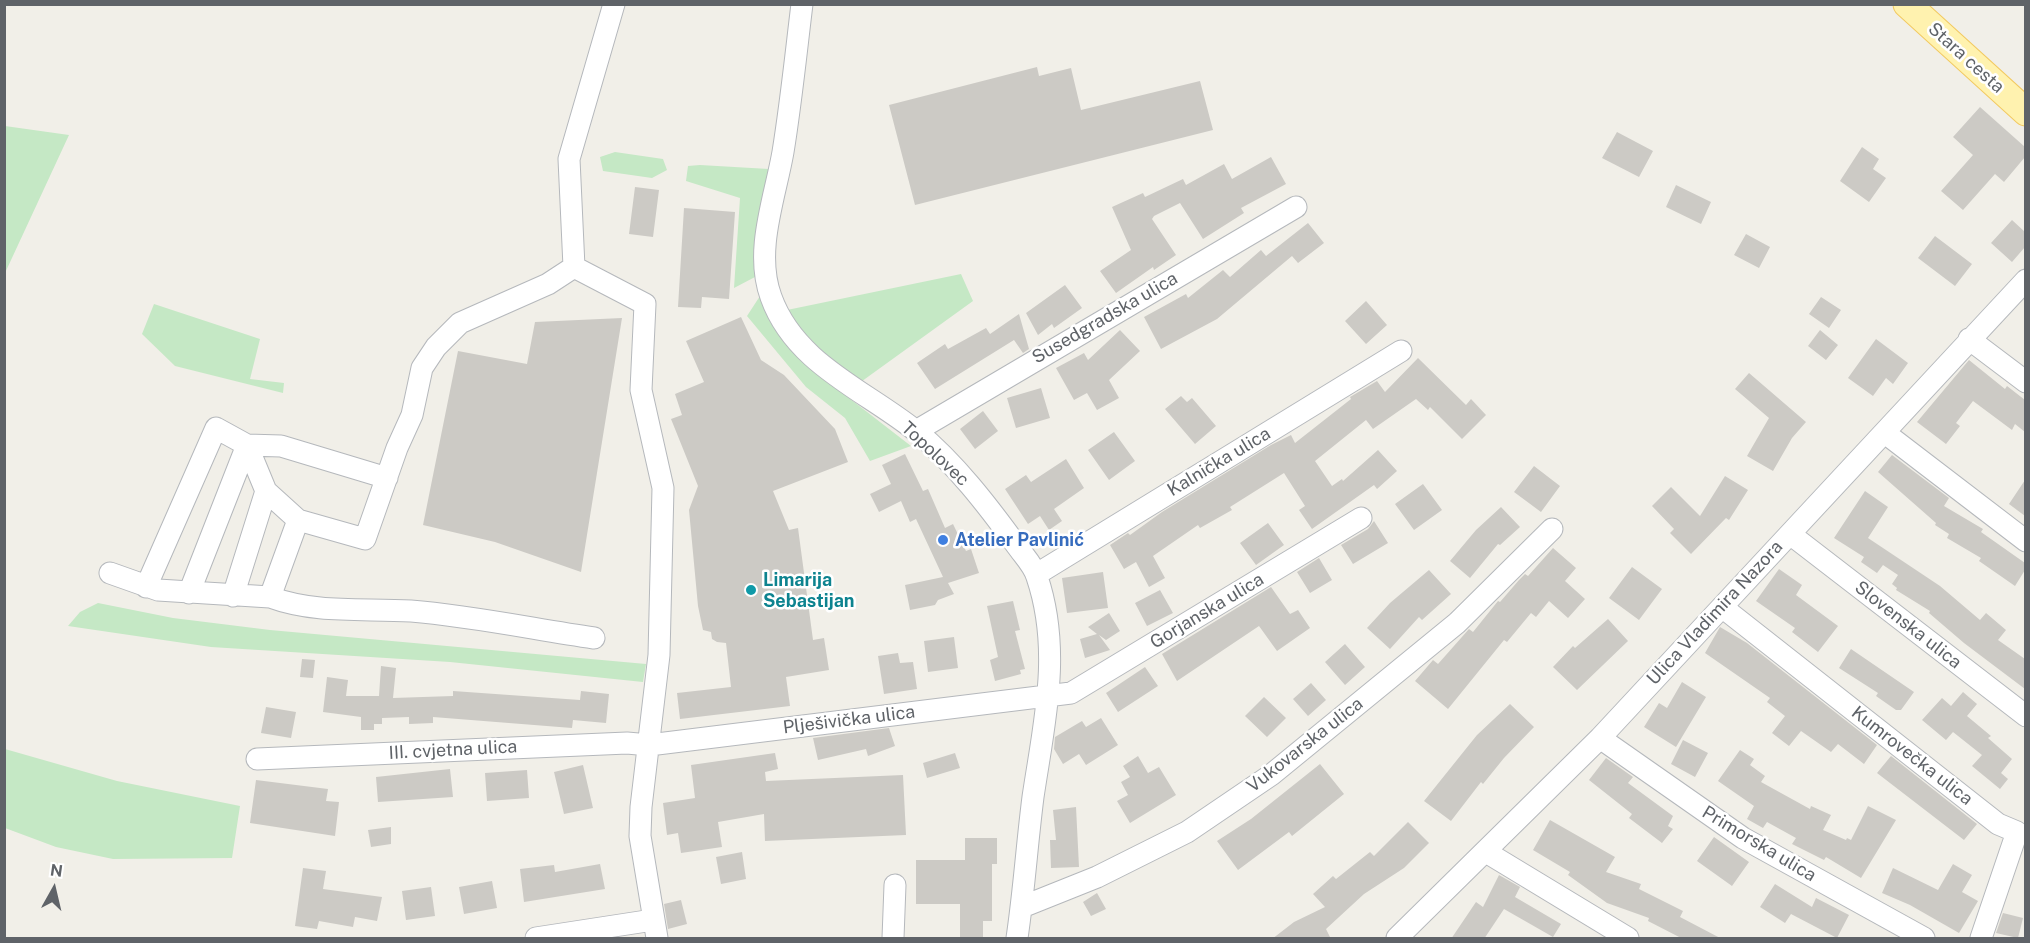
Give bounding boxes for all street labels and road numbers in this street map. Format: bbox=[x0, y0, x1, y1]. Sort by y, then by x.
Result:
street label: Stara cesta bbox=[1923, 18, 2009, 98]
street label: Susedgradska ulica bbox=[1028, 268, 1182, 368]
street label: Topolovec bbox=[897, 417, 973, 491]
street label: Kalnička ulica bbox=[1164, 423, 1274, 501]
street label: Ulica Vladimira Nazora bbox=[1643, 536, 1787, 690]
street label: Gorjanska ulica bbox=[1146, 569, 1268, 653]
street label: Slovenska ulica bbox=[1850, 577, 1966, 673]
street label: Vukovarska ulica bbox=[1243, 693, 1367, 797]
street label: Plješivička ulica bbox=[782, 701, 916, 739]
street label: Kumrovečka ulica bbox=[1847, 702, 1977, 810]
street label: III. cvjetna ulica bbox=[388, 736, 518, 764]
street label: Primorska ulica bbox=[1698, 801, 1820, 887]

